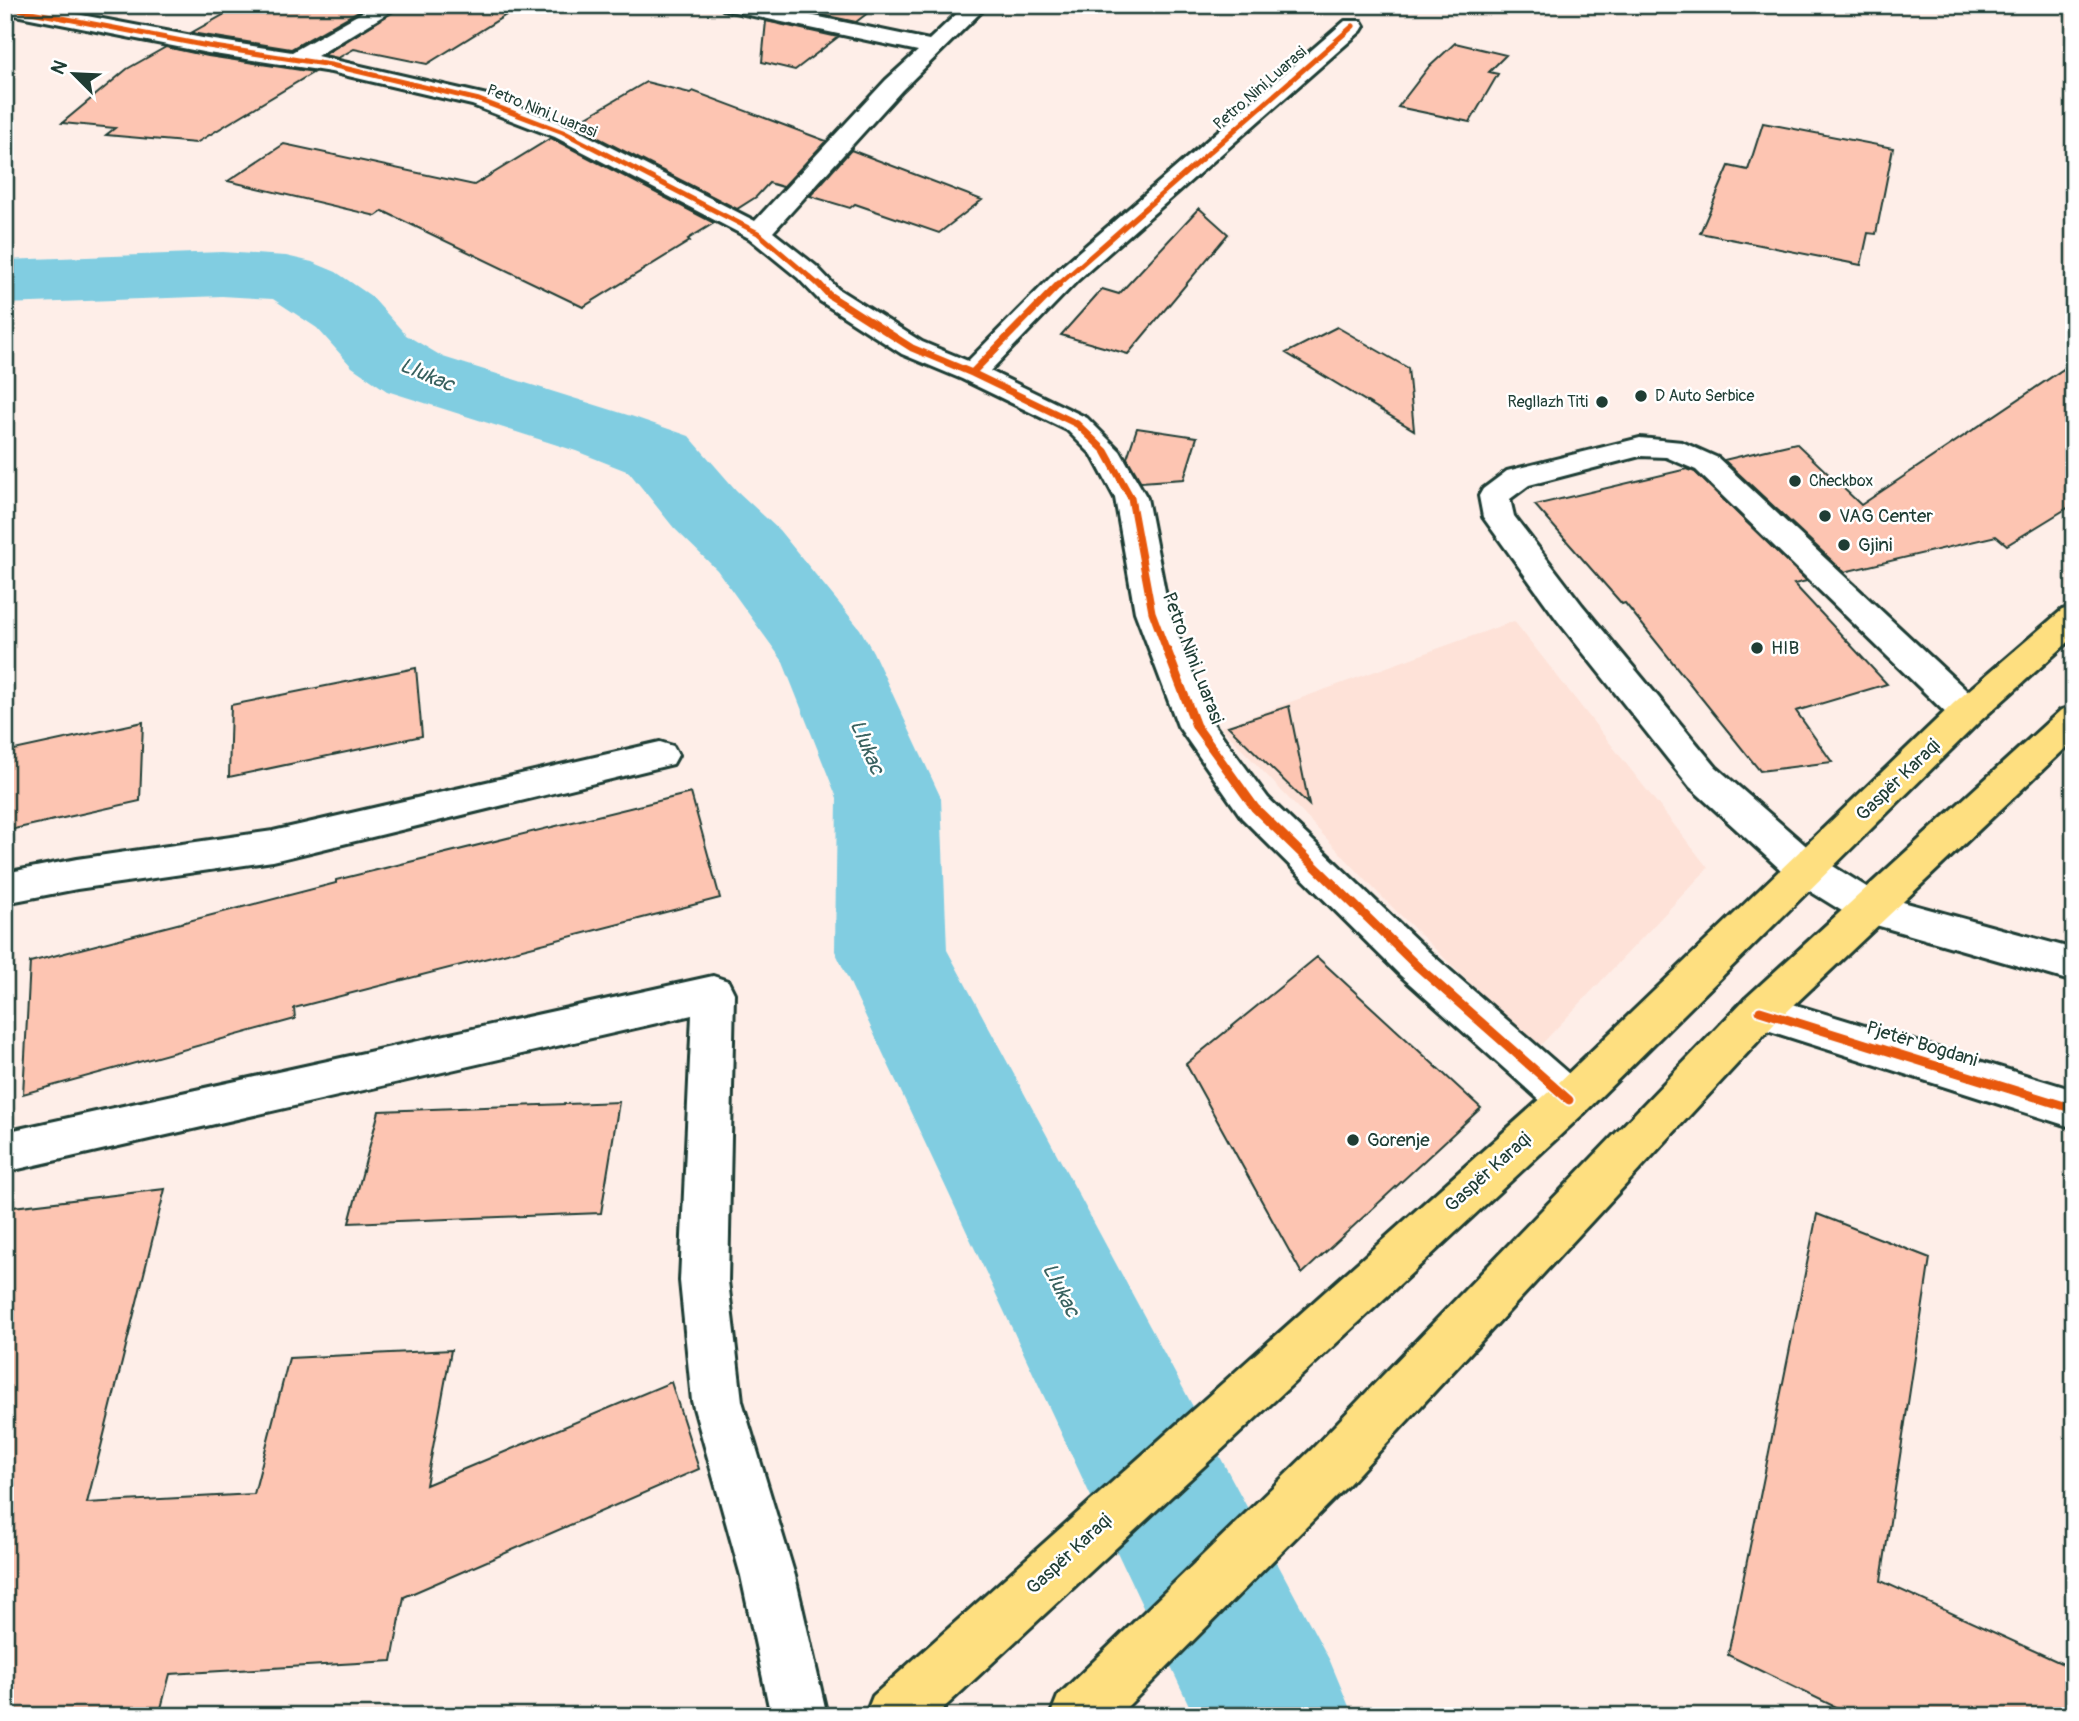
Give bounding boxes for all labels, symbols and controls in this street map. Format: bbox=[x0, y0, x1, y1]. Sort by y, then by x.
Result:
north arrow bbox=[38, 38, 108, 108]
street label: Petro Nini Luarasi bbox=[1209, 42, 1311, 134]
text: N bbox=[46, 57, 73, 78]
street label: Petro Nini Luarasi bbox=[484, 80, 600, 142]
water label: Llukac bbox=[396, 352, 460, 399]
place label: D Auto Serbice bbox=[1655, 386, 1755, 406]
marker: D Auto Serbice bbox=[1633, 388, 1649, 404]
place label: Regllazh Titi bbox=[1507, 392, 1588, 412]
marker: Regllazh Titi bbox=[1594, 394, 1610, 410]
place label: Checkbox bbox=[1809, 471, 1873, 491]
marker: Checkbox bbox=[1787, 473, 1803, 489]
place label: VAG Center bbox=[1839, 504, 1933, 528]
marker: VAG Center bbox=[1817, 508, 1833, 524]
place label: Gjini bbox=[1858, 533, 1892, 557]
marker: Gjini bbox=[1836, 537, 1852, 553]
street label: Petro Nini Luarasi bbox=[1157, 589, 1229, 727]
place label: HIB bbox=[1771, 636, 1799, 660]
marker: HIB bbox=[1749, 640, 1765, 656]
water label: Llukac bbox=[844, 716, 891, 780]
street label: Gaspër Karaqi bbox=[1851, 734, 1945, 826]
street label: Pjetër Bogdani bbox=[1863, 1016, 1981, 1072]
street label: Gaspër Karaqi bbox=[1440, 1127, 1536, 1217]
place label: Gorenje bbox=[1367, 1128, 1430, 1152]
marker: Gorenje bbox=[1345, 1132, 1361, 1148]
water label: Llukac bbox=[1036, 1259, 1086, 1323]
street label: Gaspër Karaqi bbox=[1021, 1508, 1117, 1600]

